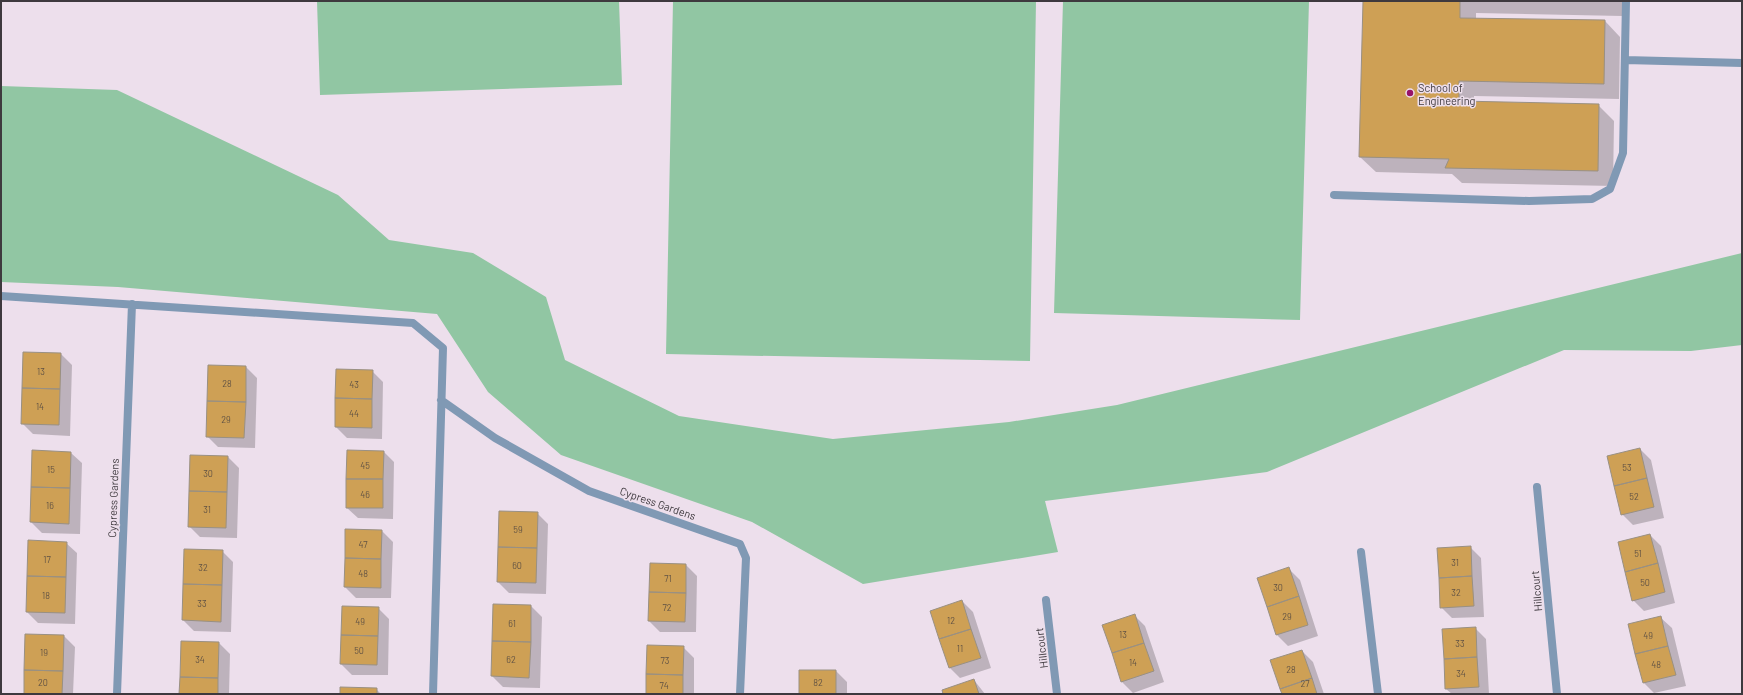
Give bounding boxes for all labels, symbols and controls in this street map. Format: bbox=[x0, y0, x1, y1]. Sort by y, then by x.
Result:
place label: School of Engineering bbox=[1418, 81, 1476, 107]
marker: School of Engineering bbox=[1405, 88, 1415, 98]
house number: 13 bbox=[37, 366, 45, 377]
house number: 28 bbox=[222, 378, 232, 389]
house number: 43 bbox=[349, 379, 359, 390]
house number: 14 bbox=[36, 401, 44, 412]
house number: 44 bbox=[349, 408, 359, 419]
house number: 29 bbox=[221, 414, 231, 425]
street label: Cypress Gardens bbox=[105, 458, 121, 538]
house number: 45 bbox=[360, 460, 370, 471]
house number: 53 bbox=[1622, 462, 1632, 473]
house number: 15 bbox=[47, 464, 55, 475]
house number: 30 bbox=[203, 468, 213, 479]
street label: Cypress Gardens bbox=[618, 484, 698, 522]
house number: 46 bbox=[360, 489, 370, 500]
house number: 52 bbox=[1629, 491, 1639, 502]
house number: 16 bbox=[46, 500, 54, 511]
house number: 31 bbox=[203, 504, 211, 515]
house number: 59 bbox=[513, 524, 523, 535]
house number: 47 bbox=[359, 539, 368, 550]
house number: 51 bbox=[1634, 548, 1642, 559]
house number: 17 bbox=[43, 554, 51, 565]
house number: 31 bbox=[1451, 557, 1459, 568]
house number: 60 bbox=[512, 560, 522, 571]
house number: 32 bbox=[198, 562, 208, 573]
house number: 48 bbox=[358, 568, 368, 579]
street label: Hillcourt bbox=[1528, 570, 1544, 612]
house number: 71 bbox=[664, 573, 672, 584]
house number: 50 bbox=[1640, 577, 1650, 588]
house number: 30 bbox=[1273, 582, 1283, 593]
house number: 32 bbox=[1451, 587, 1461, 598]
house number: 18 bbox=[42, 590, 50, 601]
house number: 33 bbox=[197, 598, 207, 609]
house number: 72 bbox=[662, 602, 672, 613]
house number: 29 bbox=[1282, 611, 1292, 622]
house number: 12 bbox=[947, 615, 955, 626]
house number: 49 bbox=[355, 616, 365, 627]
house number: 61 bbox=[508, 618, 516, 629]
street label: Hillcourt bbox=[1032, 627, 1050, 669]
house number: 13 bbox=[1119, 629, 1127, 640]
house number: 49 bbox=[1643, 630, 1653, 641]
house number: 33 bbox=[1455, 638, 1465, 649]
house number: 11 bbox=[957, 643, 963, 654]
house number: 50 bbox=[354, 645, 364, 656]
house number: 19 bbox=[40, 647, 48, 658]
house number: 34 bbox=[195, 654, 205, 665]
house number: 62 bbox=[506, 654, 516, 665]
house number: 73 bbox=[661, 655, 670, 666]
house number: 14 bbox=[1129, 657, 1137, 668]
house number: 48 bbox=[1651, 659, 1661, 670]
house number: 28 bbox=[1286, 664, 1296, 675]
house number: 34 bbox=[1456, 668, 1466, 679]
house number: 20 bbox=[38, 677, 48, 688]
house number: 82 bbox=[813, 677, 823, 688]
house number: 27 bbox=[1300, 678, 1310, 689]
house number: 74 bbox=[659, 680, 669, 691]

